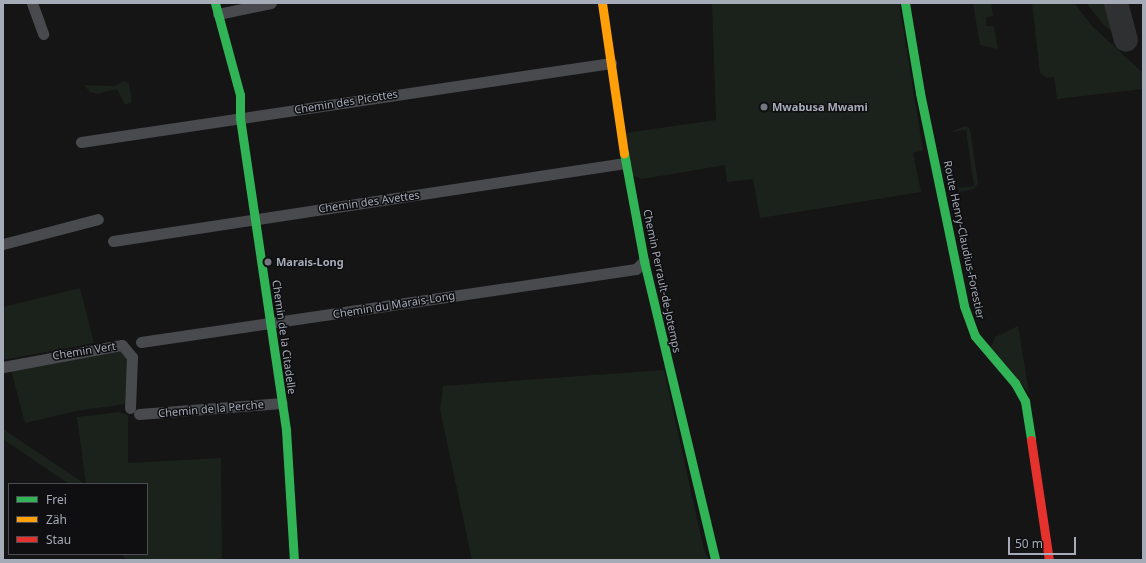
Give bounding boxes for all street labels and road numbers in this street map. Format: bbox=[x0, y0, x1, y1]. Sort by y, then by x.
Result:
street label: Chemin des Picottes bbox=[293, 87, 399, 117]
street label: Route Henry-Claudius-Forestier bbox=[941, 159, 987, 321]
street label: Chemin des Avettes bbox=[318, 188, 420, 216]
street label: Chemin Perrault-de-Jotemps bbox=[640, 208, 684, 354]
street label: Chemin de la Citadelle bbox=[269, 279, 299, 395]
street label: Chemin du Marais-Long bbox=[332, 289, 456, 321]
street label: Chemin Vert bbox=[51, 339, 117, 363]
street label: Chemin de la Perche bbox=[158, 398, 264, 420]

